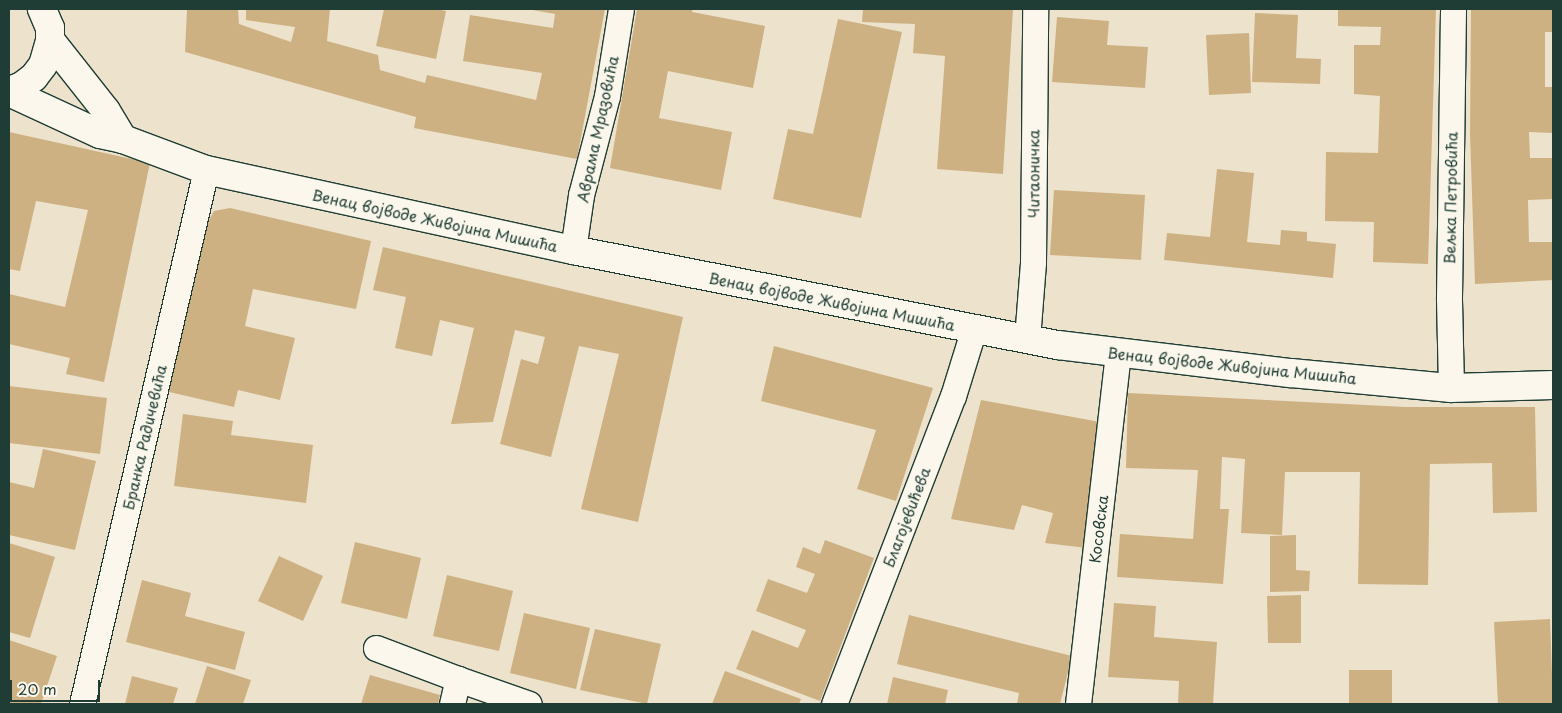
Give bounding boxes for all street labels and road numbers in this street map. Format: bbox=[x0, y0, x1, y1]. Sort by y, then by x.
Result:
street label: Аврама Мразовића bbox=[573, 54, 621, 204]
street label: Читаоничка bbox=[1024, 130, 1042, 218]
street label: Вељка Петровића bbox=[1440, 131, 1460, 265]
street label: Венац војводе Живојина Мишића bbox=[309, 185, 561, 255]
street label: Венац војводе Живојина Мишића bbox=[706, 268, 958, 334]
street label: Венац војводе Живојина Мишића bbox=[1105, 343, 1359, 387]
street label: Бранка Радичевића bbox=[118, 362, 170, 512]
street label: Благојевићева bbox=[879, 464, 933, 570]
street label: Косовска bbox=[1085, 494, 1111, 564]

